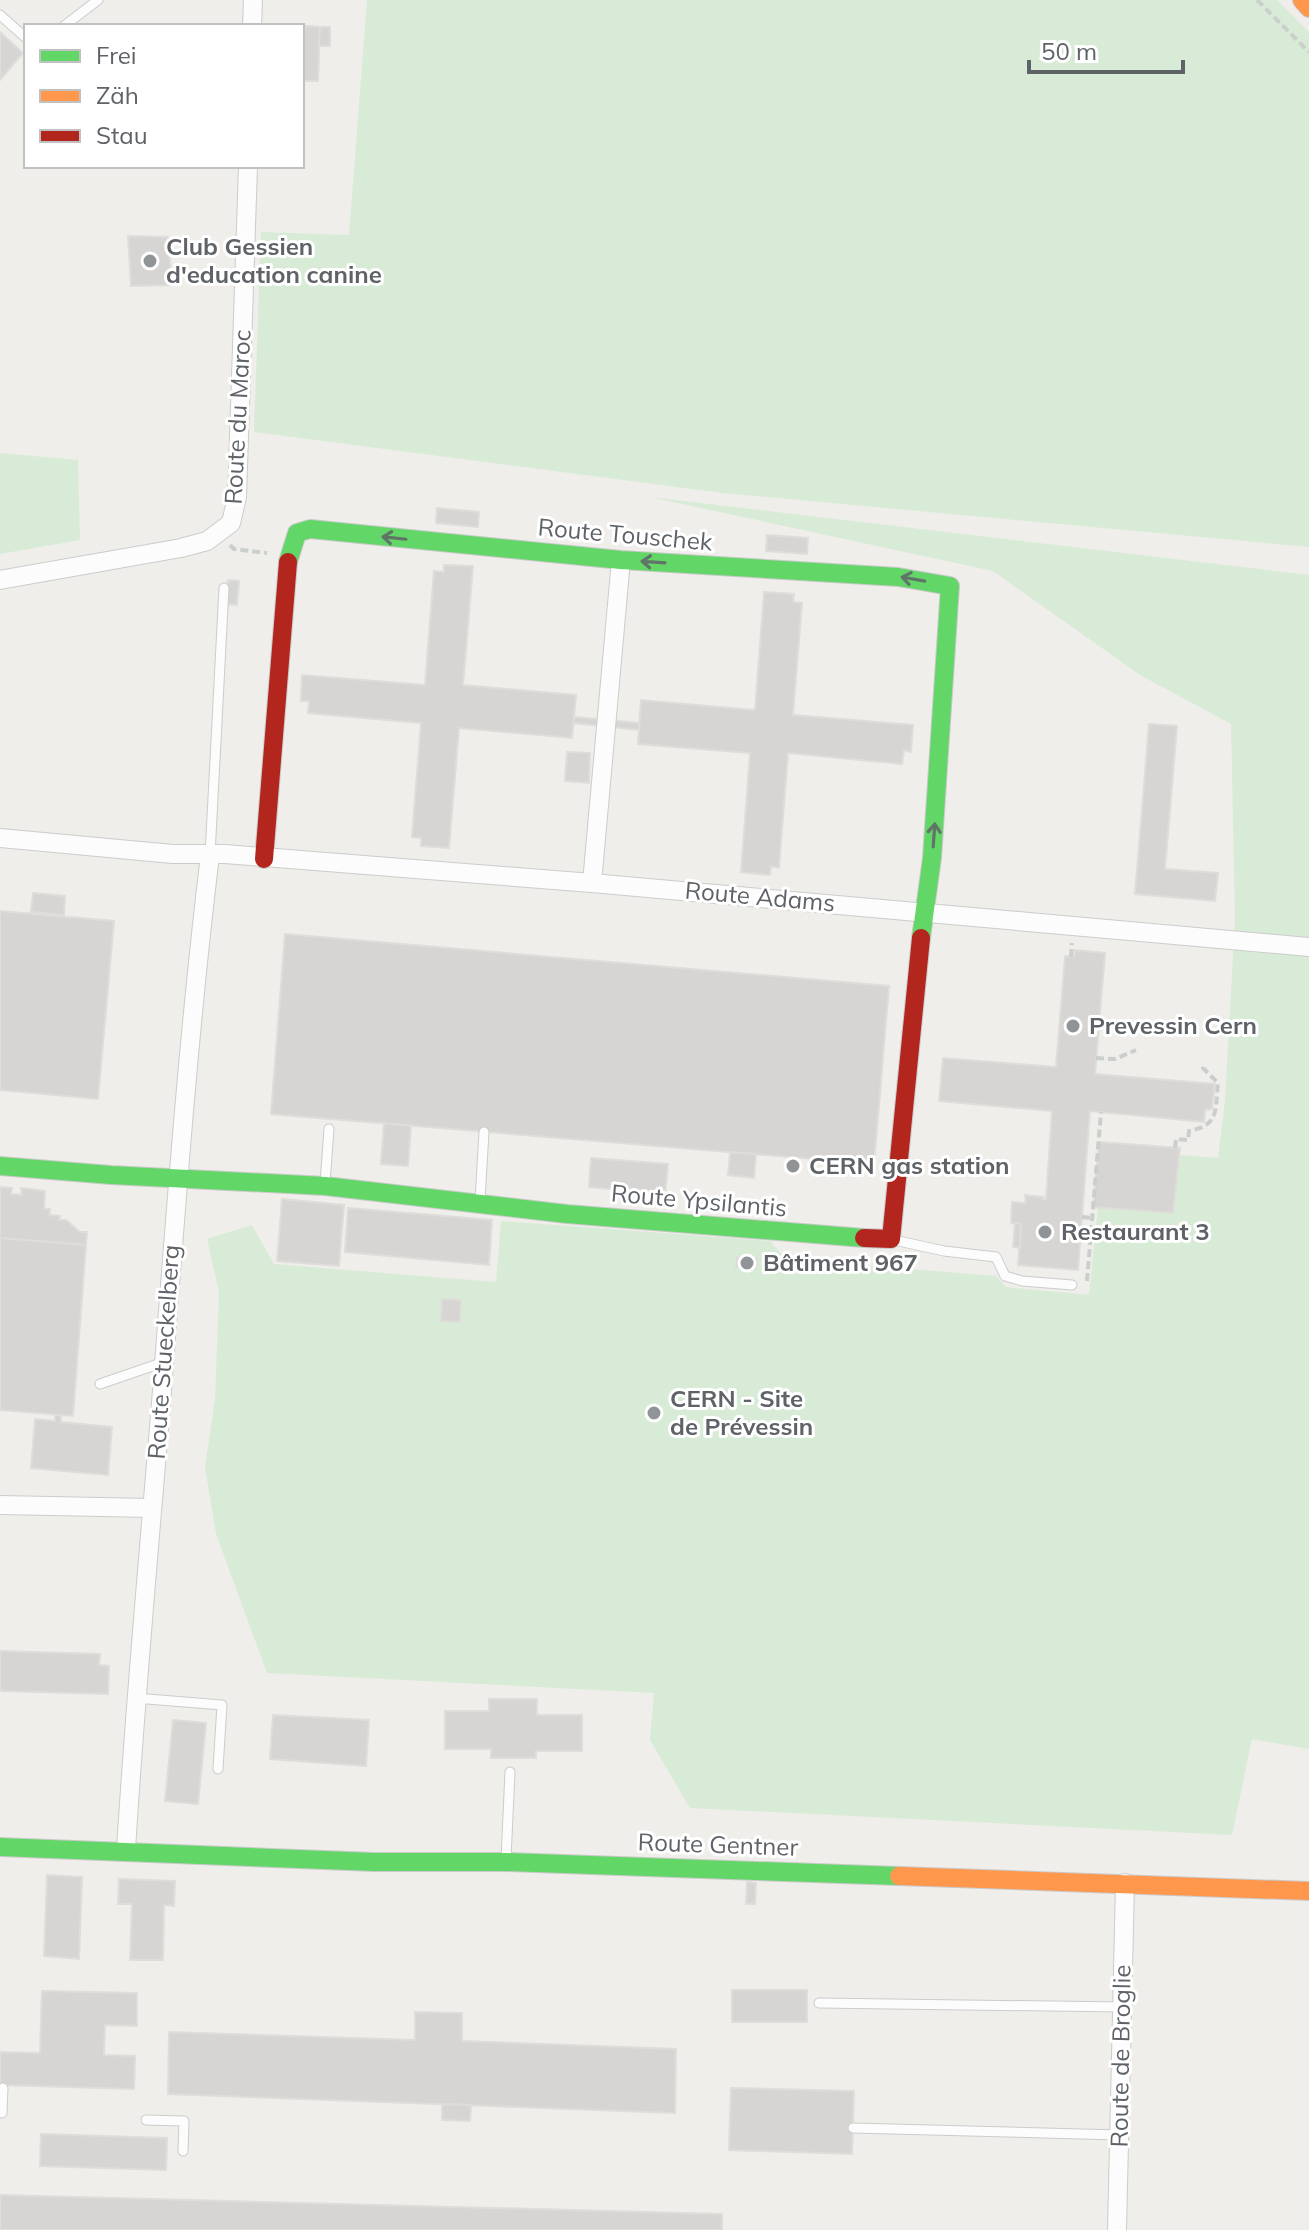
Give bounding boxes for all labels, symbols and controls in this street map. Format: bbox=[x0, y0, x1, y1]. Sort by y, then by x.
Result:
legend bbox=[24, 24, 304, 168]
scale bar bbox=[1029, 24, 1183, 74]
text: 50 m bbox=[1041, 36, 1097, 66]
text: Frei bbox=[96, 40, 137, 70]
text: Zäh bbox=[96, 80, 139, 110]
text: Stau bbox=[96, 120, 148, 150]
place label: Club Gessien d'education canine bbox=[166, 231, 382, 289]
marker: Club Gessien d'education canine bbox=[141, 252, 159, 270]
street label: Route du Maroc bbox=[217, 329, 257, 505]
street label: Route Touschek bbox=[537, 511, 714, 557]
one-way arrow bbox=[381, 531, 408, 546]
one-way arrow bbox=[640, 554, 667, 569]
one-way arrow bbox=[900, 571, 926, 586]
one-way arrow bbox=[927, 822, 942, 849]
street label: Route Adams bbox=[684, 874, 837, 918]
place label: Prevessin Cern bbox=[1089, 1010, 1257, 1040]
marker: Prevessin Cern bbox=[1064, 1017, 1082, 1035]
place label: CERN gas station bbox=[809, 1150, 1010, 1180]
marker: CERN gas station bbox=[784, 1157, 802, 1175]
street label: Route Ypsilantis bbox=[610, 1177, 788, 1223]
place label: Restaurant 3 bbox=[1061, 1216, 1210, 1246]
marker: Restaurant 3 bbox=[1036, 1223, 1054, 1241]
street label: Route Stueckelberg bbox=[141, 1244, 185, 1460]
place label: Bâtiment 967 bbox=[763, 1247, 918, 1277]
marker: Bâtiment 967 bbox=[738, 1254, 756, 1272]
place label: CERN - Site de Prévessin bbox=[670, 1383, 813, 1441]
marker: CERN - Site de Prévessin bbox=[645, 1404, 663, 1422]
street label: Route Gentner bbox=[637, 1826, 799, 1862]
street label: Route de Broglie bbox=[1103, 1964, 1137, 2148]

